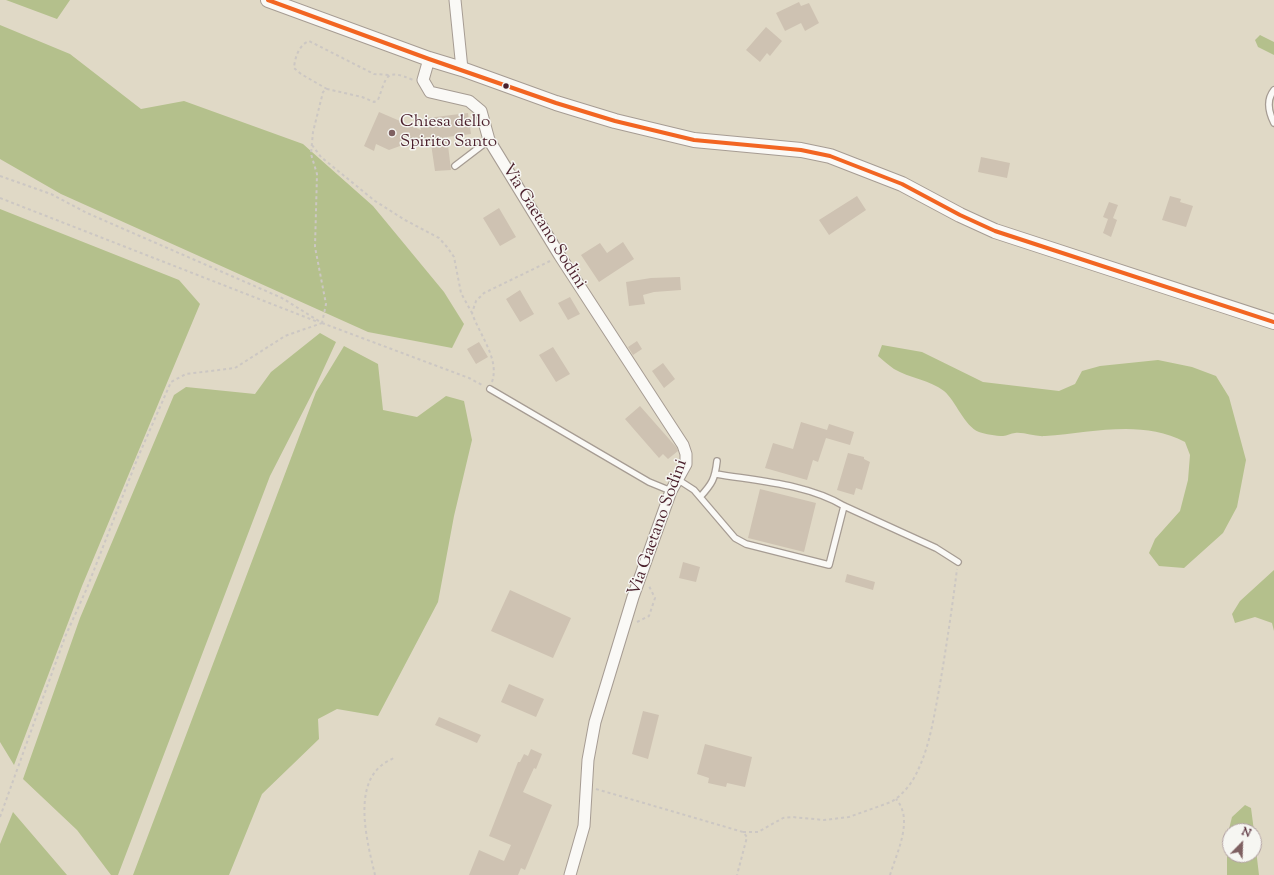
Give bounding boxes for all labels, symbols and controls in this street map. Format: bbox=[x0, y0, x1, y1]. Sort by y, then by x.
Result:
unlabelled marker bbox=[501, 81, 511, 91]
place label: Chiesa dello Spirito Santo bbox=[400, 113, 497, 153]
marker: Chiesa dello Spirito Santo bbox=[387, 128, 397, 138]
street label: Via Gaetano Sodini bbox=[496, 161, 590, 293]
street label: Via Gaetano Sodini bbox=[625, 457, 693, 599]
north arrow bbox=[1222, 823, 1262, 863]
text: N bbox=[1239, 824, 1253, 842]

